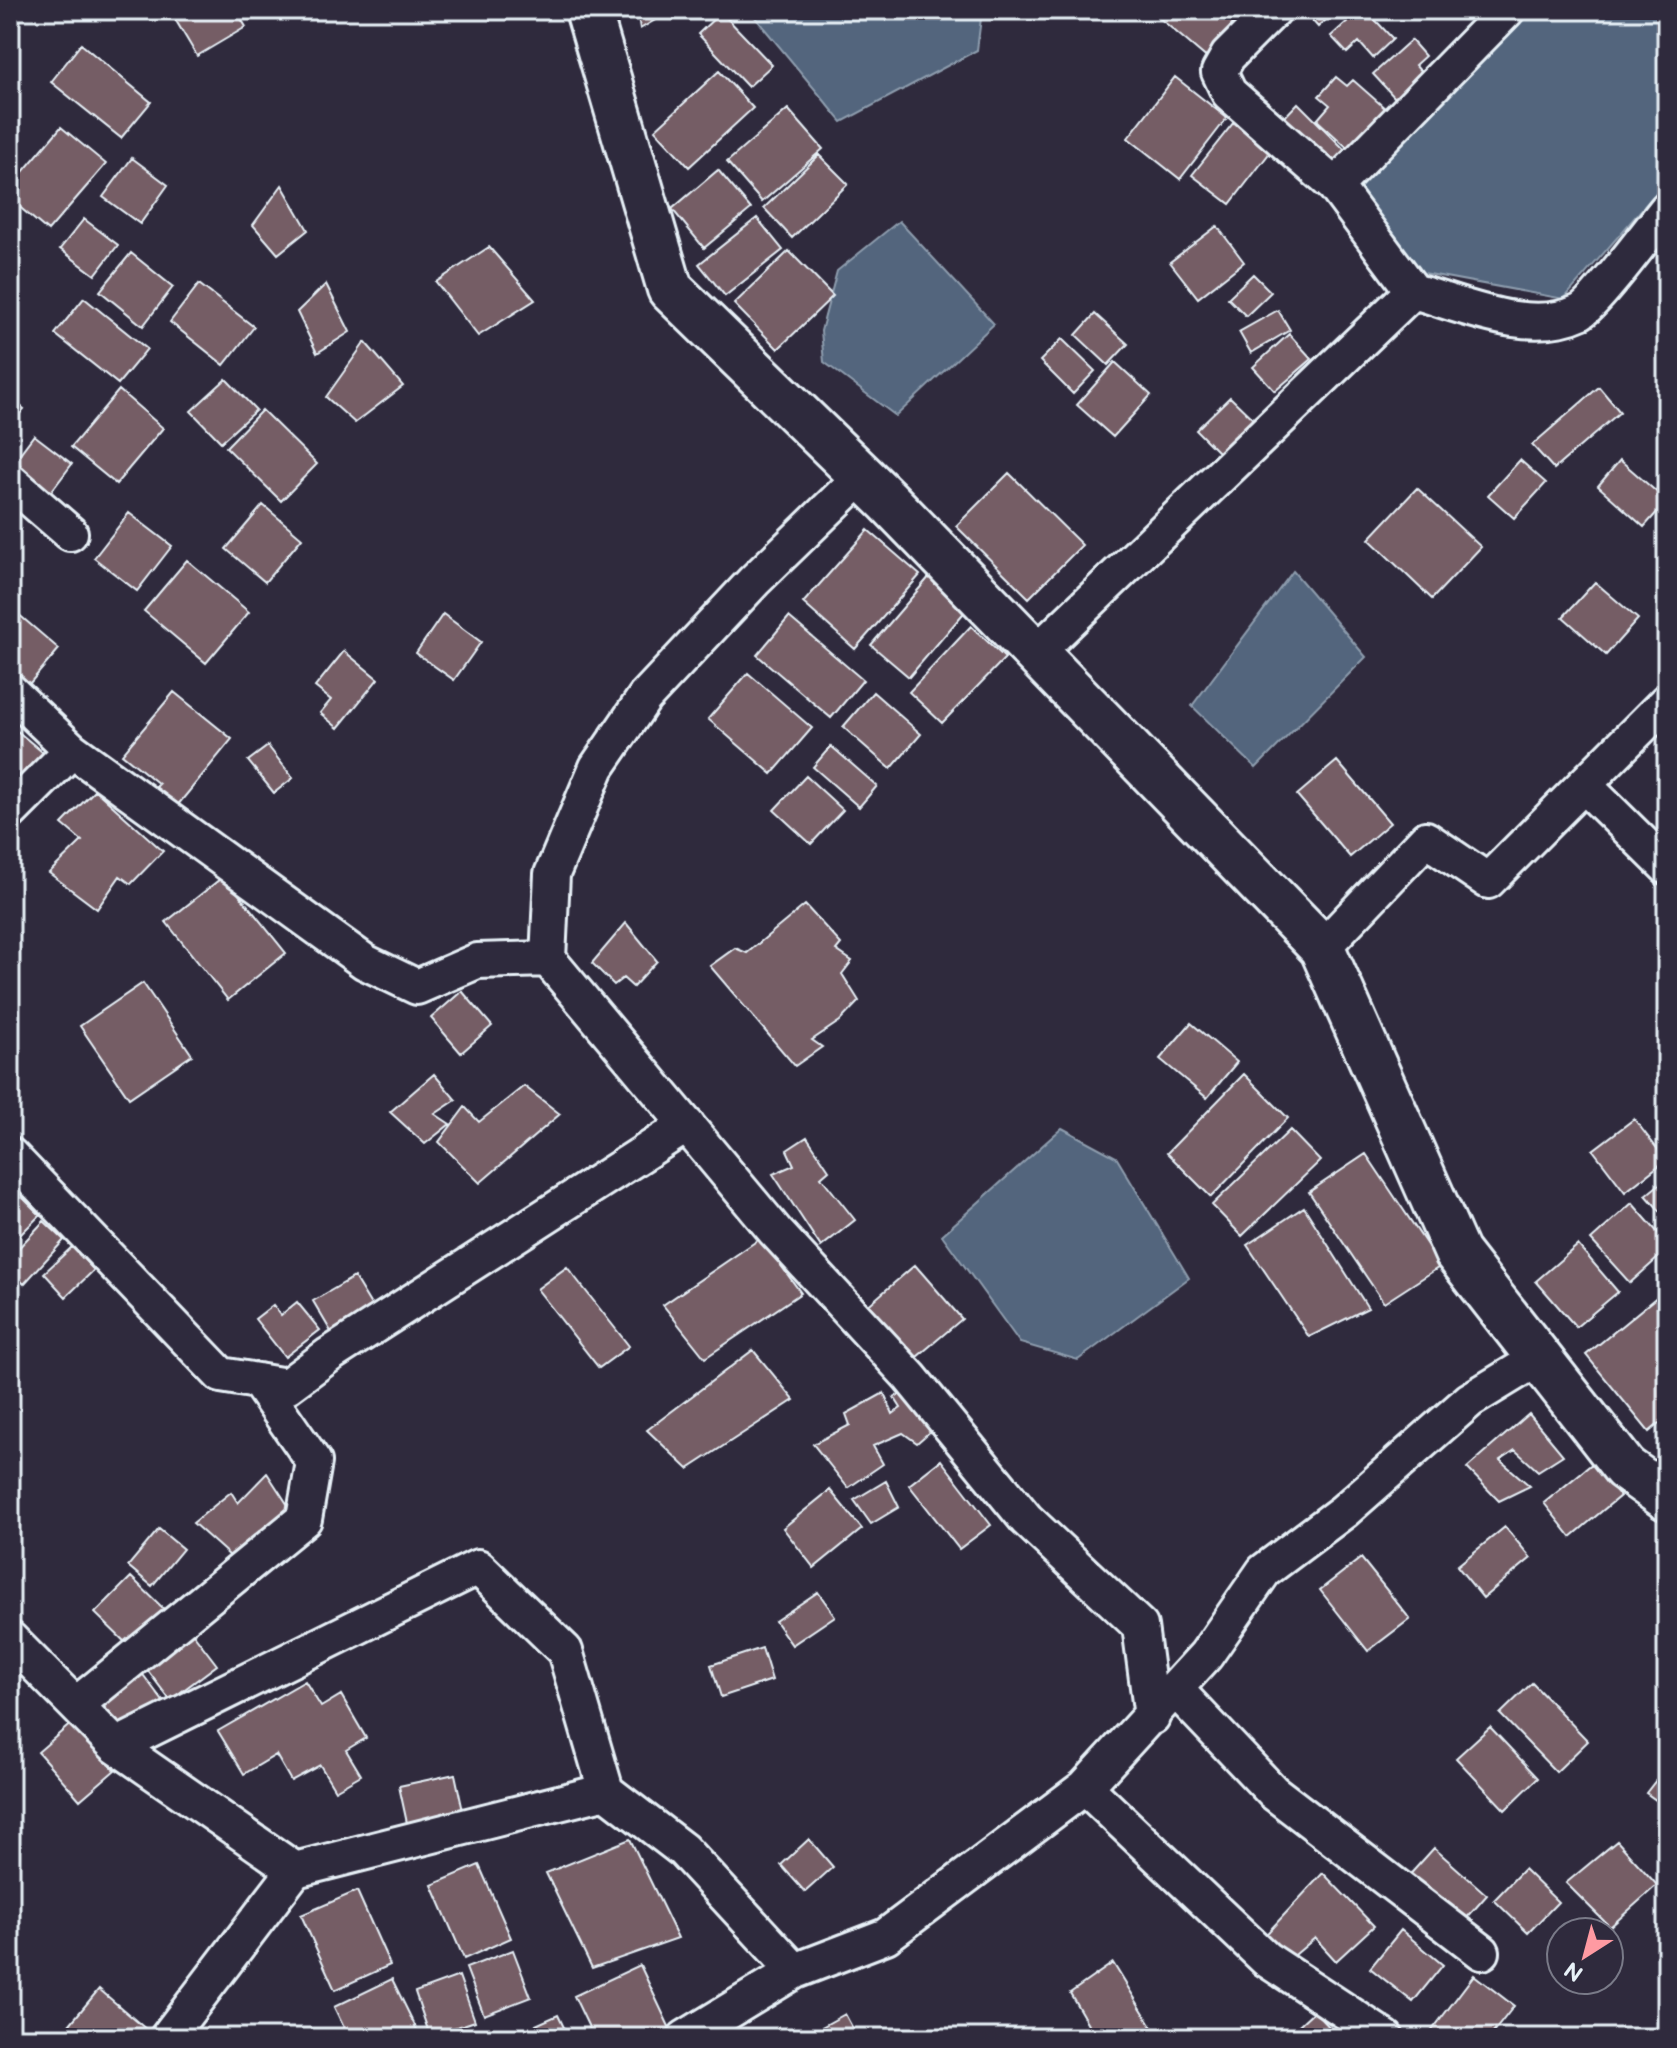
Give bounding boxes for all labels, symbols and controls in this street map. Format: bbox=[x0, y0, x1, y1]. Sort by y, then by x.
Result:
north arrow bbox=[1545, 1916, 1625, 1996]
text: N bbox=[1560, 1955, 1589, 1987]

